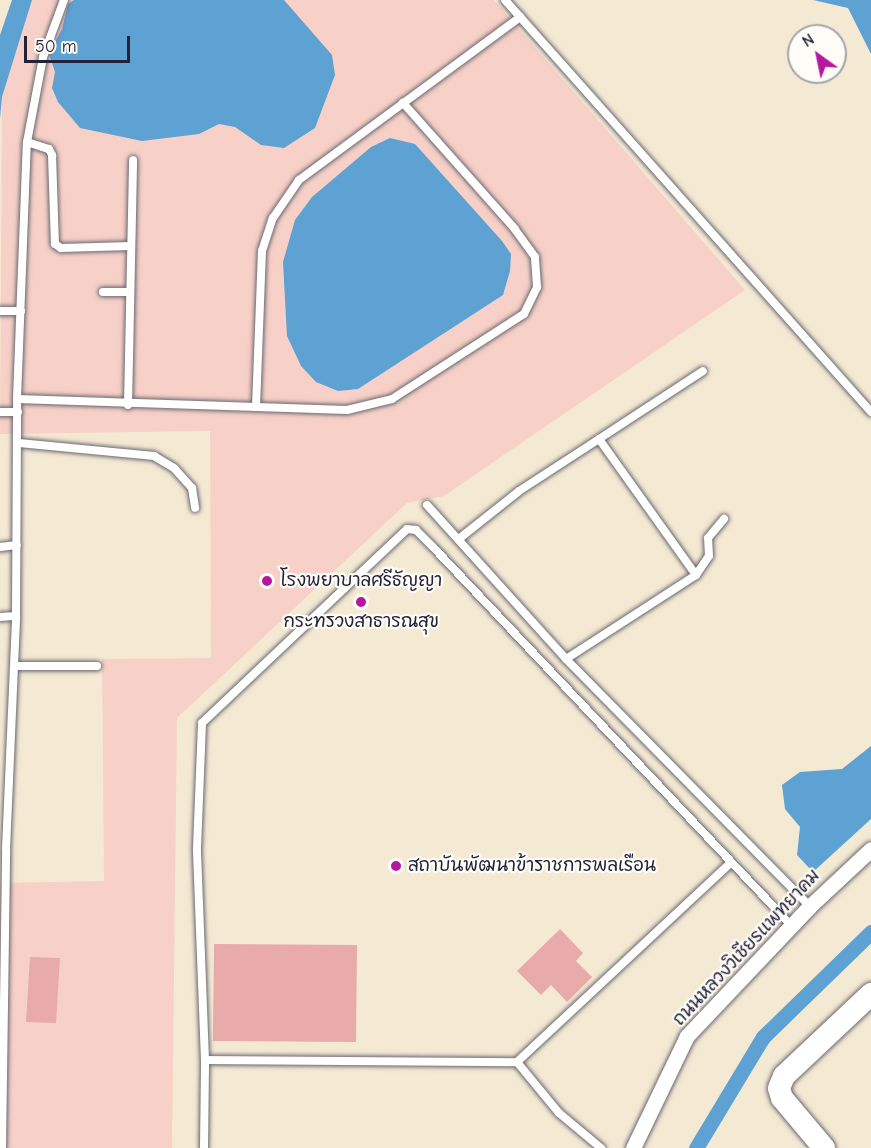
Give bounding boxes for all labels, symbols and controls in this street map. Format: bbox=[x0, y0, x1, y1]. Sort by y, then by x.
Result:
scale bar bbox=[27, 24, 134, 62]
north arrow bbox=[787, 24, 847, 84]
text: N bbox=[799, 30, 818, 51]
text: 50 m bbox=[35, 36, 77, 57]
place label: โรงพยาบาลศรีธัญญา bbox=[280, 570, 442, 592]
marker: โรงพยาบาลศรีธัญญา bbox=[258, 572, 276, 590]
marker: กระทรวงสาธารณสุข bbox=[354, 595, 368, 609]
place label: กระทรวงสาธารณสุข bbox=[283, 611, 439, 633]
place label: สถาบันพัฒนาข้าราชการพลเรือน bbox=[408, 855, 656, 877]
marker: สถาบันพัฒนาข้าราชการพลเรือน bbox=[389, 859, 403, 873]
street label: ถนนหลวงวิเชียรแพทยาคม bbox=[669, 865, 825, 1031]

